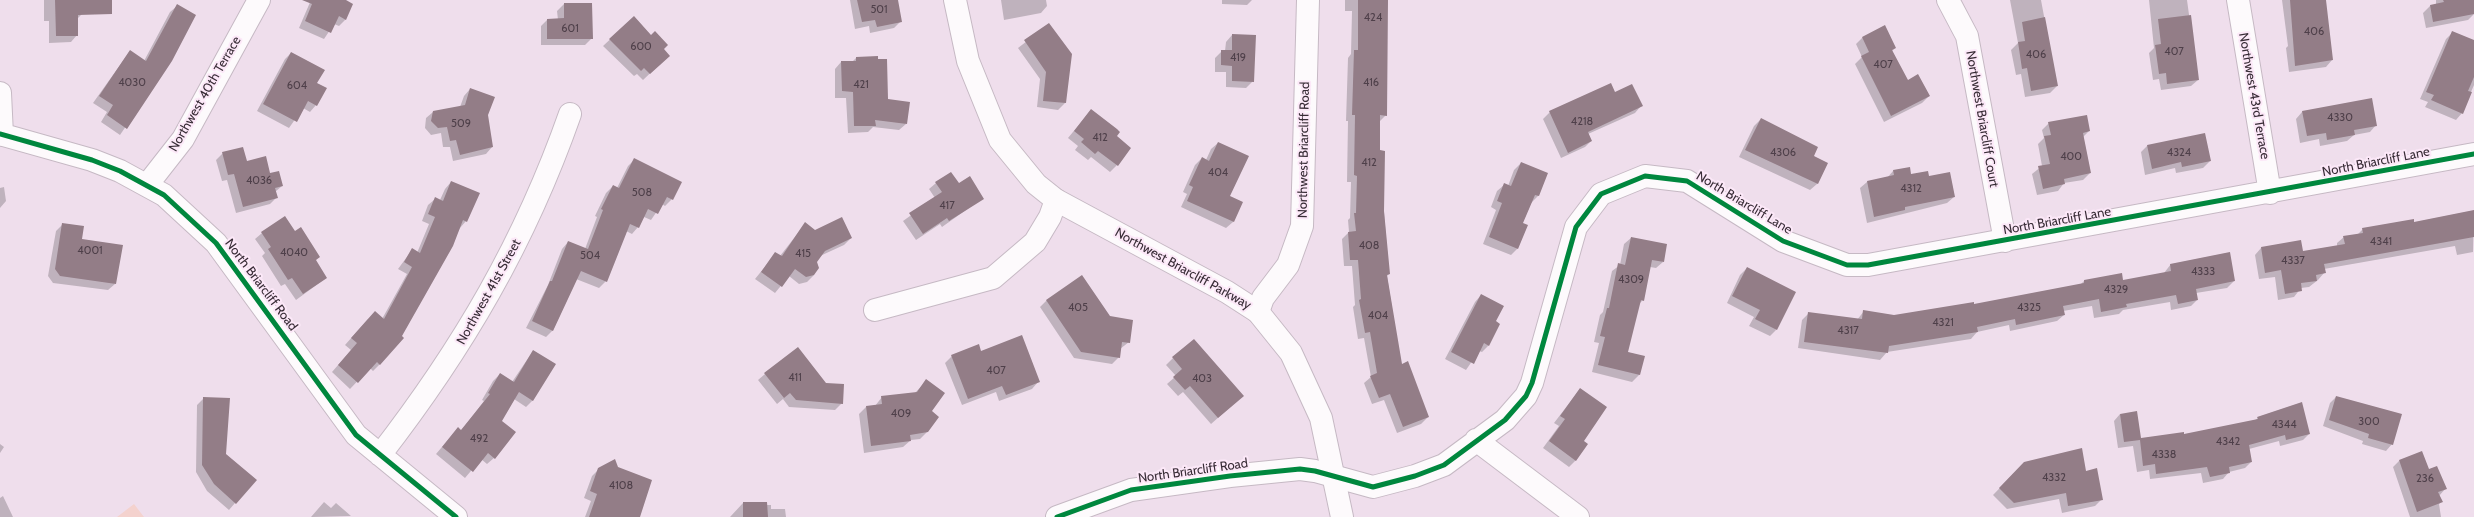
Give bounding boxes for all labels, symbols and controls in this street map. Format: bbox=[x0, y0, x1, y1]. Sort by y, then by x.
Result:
house number: 501 bbox=[870, 3, 888, 17]
house number: 424 bbox=[1364, 11, 1382, 25]
house number: 601 bbox=[561, 22, 579, 36]
house number: 406 bbox=[2304, 25, 2324, 39]
street label: Northwest 43rd Terrace bbox=[2235, 31, 2273, 161]
street label: Northwest 40th Terrace bbox=[166, 34, 244, 154]
house number: 600 bbox=[630, 40, 652, 54]
house number: 407 bbox=[2164, 45, 2184, 59]
house number: 406 bbox=[2026, 48, 2046, 62]
street label: Northwest Briarcliff Court bbox=[1962, 49, 2002, 189]
house number: 419 bbox=[1230, 51, 1246, 65]
house number: 407 bbox=[1873, 58, 1893, 72]
house number: 4030 bbox=[118, 76, 146, 90]
house number: 416 bbox=[1363, 76, 1379, 90]
house number: 421 bbox=[853, 78, 869, 92]
house number: 604 bbox=[287, 79, 307, 93]
street label: Northwest Briarcliff Road bbox=[1295, 82, 1313, 218]
house number: 4330 bbox=[2327, 111, 2353, 125]
house number: 4218 bbox=[1571, 115, 1593, 129]
house number: 509 bbox=[451, 117, 471, 131]
house number: 412 bbox=[1092, 131, 1108, 145]
street label: North Briarcliff Lane bbox=[2321, 144, 2431, 180]
house number: 4306 bbox=[1770, 146, 1796, 160]
house number: 4324 bbox=[2167, 146, 2191, 160]
house number: 400 bbox=[2060, 150, 2082, 164]
house number: 412 bbox=[1361, 156, 1377, 170]
house number: 404 bbox=[1208, 166, 1228, 180]
street label: North Briarcliff Lane bbox=[1693, 168, 1795, 238]
house number: 4036 bbox=[246, 174, 272, 188]
house number: 4312 bbox=[1900, 182, 1922, 196]
house number: 508 bbox=[632, 186, 652, 200]
house number: 417 bbox=[939, 199, 955, 213]
street label: North Briarcliff Lane bbox=[2002, 204, 2112, 238]
street label: Northwest Briarcliff Parkway bbox=[1112, 225, 1254, 313]
house number: 4341 bbox=[2370, 235, 2392, 249]
street label: North Briarcliff Road bbox=[221, 236, 301, 334]
street label: Northwest 41st Street bbox=[454, 237, 524, 347]
house number: 408 bbox=[1359, 239, 1379, 253]
house number: 4001 bbox=[77, 244, 103, 258]
house number: 4040 bbox=[280, 246, 308, 260]
house number: 415 bbox=[795, 247, 811, 261]
house number: 504 bbox=[580, 249, 600, 263]
house number: 4337 bbox=[2281, 254, 2305, 268]
house number: 4333 bbox=[2191, 265, 2215, 279]
house number: 4309 bbox=[1618, 273, 1644, 287]
house number: 4329 bbox=[2104, 283, 2128, 297]
house number: 405 bbox=[1068, 301, 1088, 315]
house number: 4325 bbox=[2017, 301, 2041, 315]
house number: 404 bbox=[1368, 309, 1388, 323]
house number: 4321 bbox=[1932, 316, 1954, 330]
house number: 4317 bbox=[1837, 324, 1859, 338]
house number: 407 bbox=[986, 364, 1006, 378]
house number: 411 bbox=[788, 371, 802, 385]
house number: 403 bbox=[1192, 372, 1212, 386]
house number: 409 bbox=[891, 407, 911, 421]
house number: 300 bbox=[2358, 415, 2380, 429]
house number: 4344 bbox=[2271, 418, 2297, 432]
house number: 492 bbox=[470, 432, 488, 446]
house number: 4342 bbox=[2216, 435, 2240, 449]
house number: 4338 bbox=[2152, 448, 2176, 462]
street label: North Briarcliff Road bbox=[1137, 456, 1249, 486]
house number: 4332 bbox=[2042, 471, 2066, 485]
house number: 236 bbox=[2416, 472, 2434, 486]
house number: 4108 bbox=[609, 479, 633, 493]

